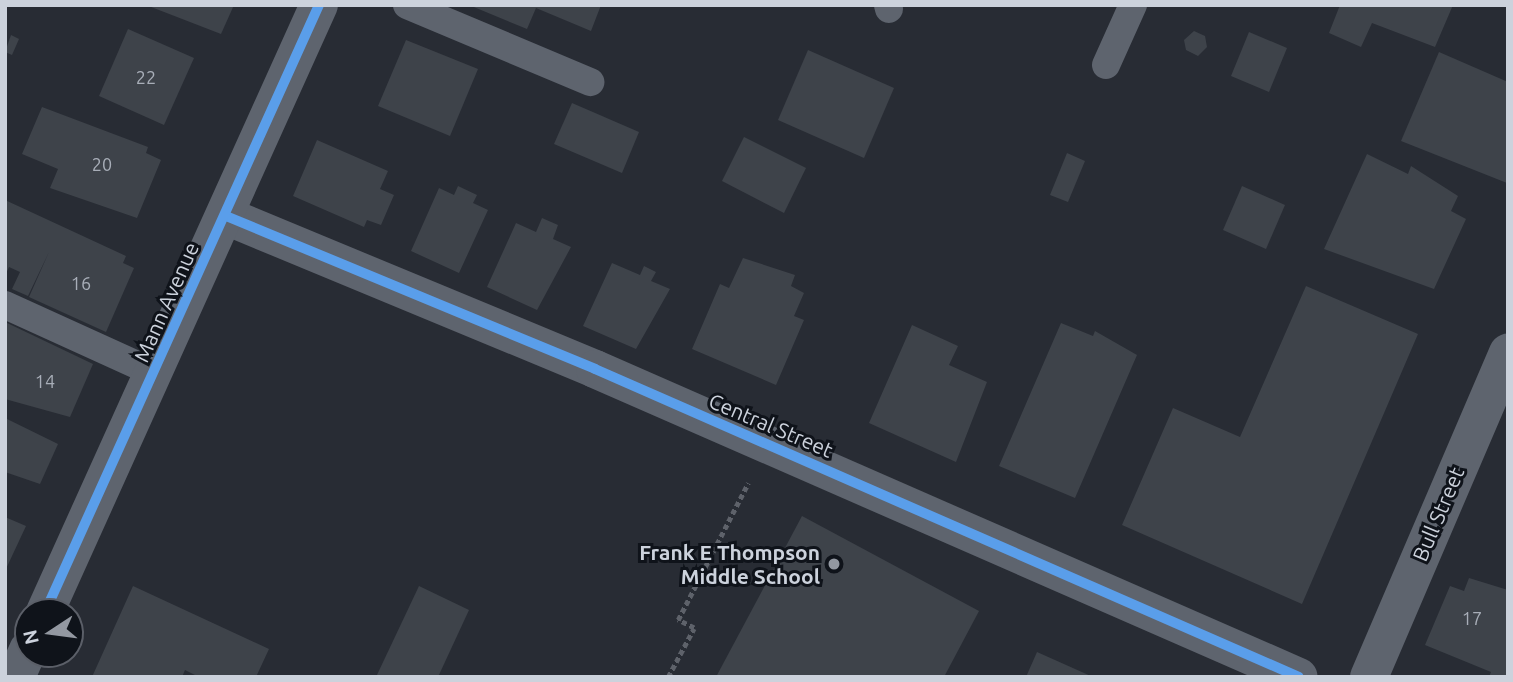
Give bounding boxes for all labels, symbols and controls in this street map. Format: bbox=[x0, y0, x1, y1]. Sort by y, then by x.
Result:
house number: 22 bbox=[136, 66, 156, 88]
house number: 20 bbox=[92, 153, 112, 175]
street label: Mann Avenue bbox=[128, 238, 204, 366]
house number: 16 bbox=[71, 272, 91, 294]
house number: 14 bbox=[35, 370, 55, 392]
street label: Central Street bbox=[705, 388, 837, 462]
street label: Bull Street bbox=[1407, 463, 1469, 565]
place label: Frank E Thompson Middle School bbox=[639, 539, 820, 589]
marker: Frank E Thompson Middle School bbox=[826, 556, 842, 572]
north arrow bbox=[14, 598, 84, 668]
house number: 17 bbox=[1462, 607, 1482, 629]
text: N bbox=[18, 628, 43, 647]

